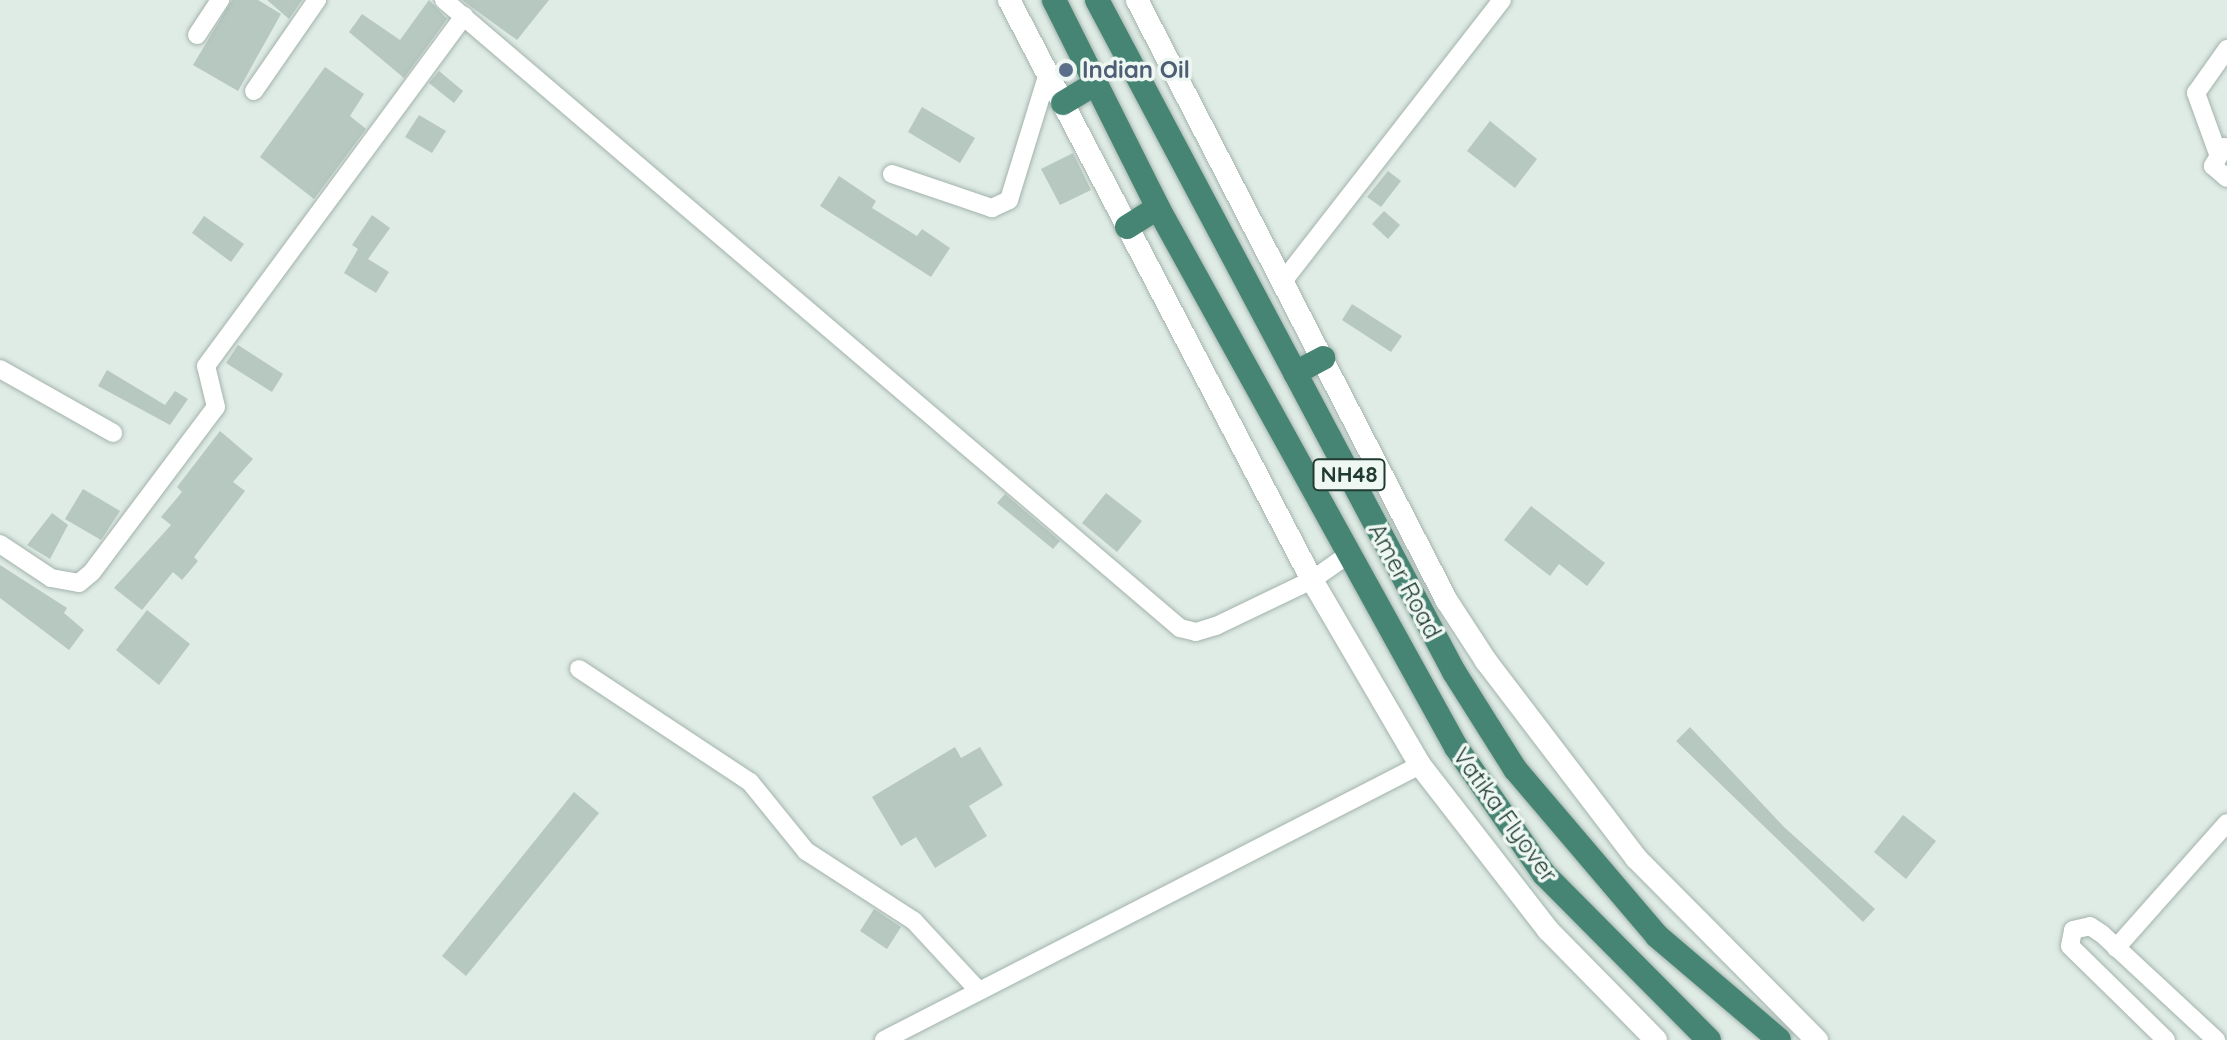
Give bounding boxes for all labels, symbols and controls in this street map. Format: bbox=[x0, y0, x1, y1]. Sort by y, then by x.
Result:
place label: Indian Oil bbox=[1082, 56, 1190, 84]
marker: Indian Oil bbox=[1057, 61, 1075, 79]
road number: NH48 bbox=[1311, 457, 1387, 493]
street label: Amer Road bbox=[1363, 518, 1447, 644]
street label: Vatika Flyover bbox=[1447, 742, 1563, 888]

